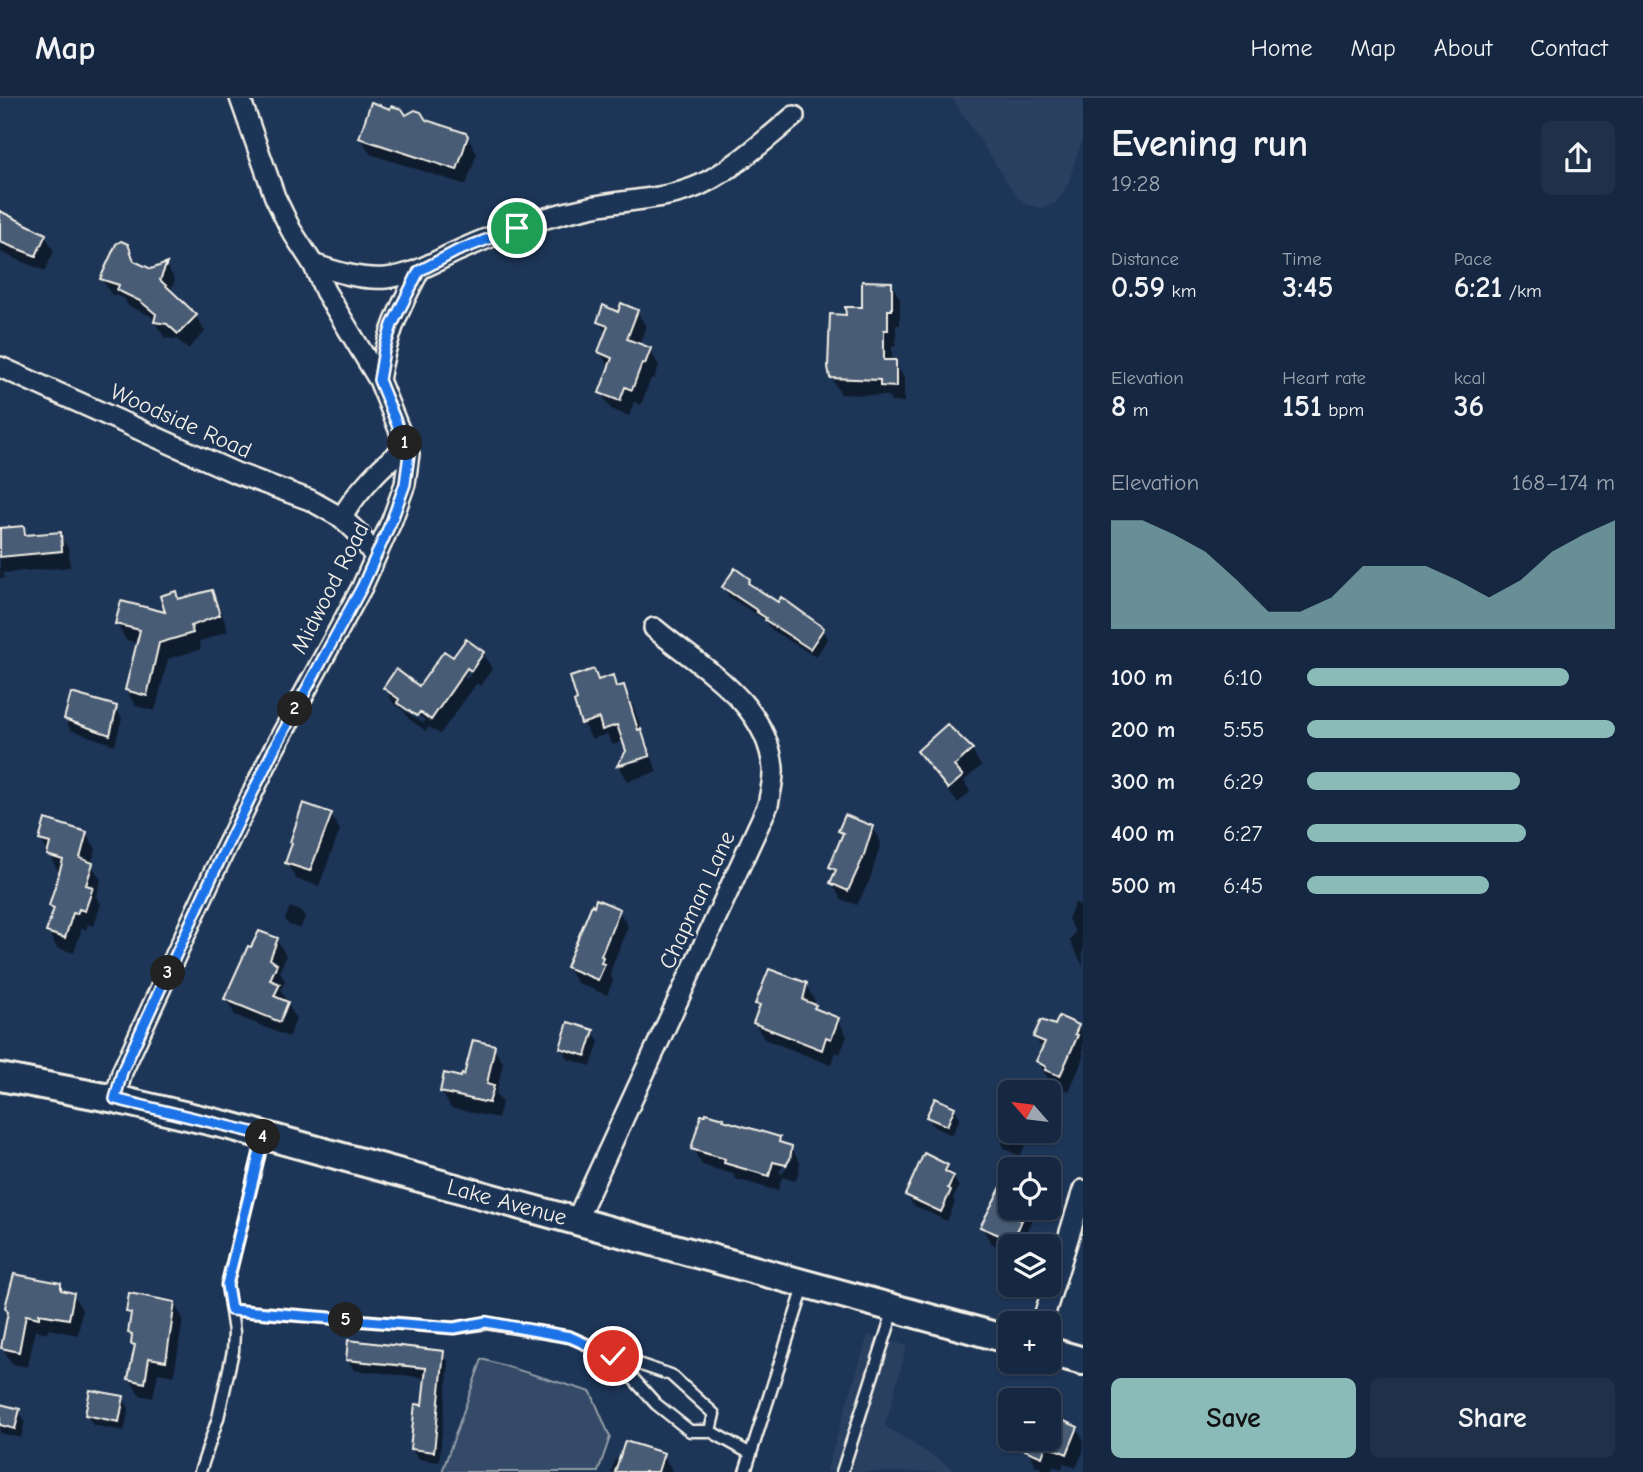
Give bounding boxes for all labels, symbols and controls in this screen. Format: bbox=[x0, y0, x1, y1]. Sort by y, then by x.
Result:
text: Map bbox=[35, 29, 96, 67]
text: Home bbox=[1251, 34, 1312, 62]
text: Map bbox=[1350, 34, 1396, 62]
text: About bbox=[1434, 34, 1492, 62]
text: Contact bbox=[1530, 34, 1608, 62]
button: share bbox=[1541, 121, 1615, 195]
text: Evening run bbox=[1111, 122, 1308, 166]
text: 19:28 bbox=[1111, 170, 1160, 197]
pin bbox=[487, 198, 547, 258]
icon: arrive bbox=[498, 209, 536, 247]
text: Distance bbox=[1111, 248, 1179, 270]
text: Time bbox=[1282, 248, 1322, 270]
text: Pace bbox=[1454, 248, 1492, 270]
text: 0.59 bbox=[1111, 270, 1165, 305]
text: 3:45 bbox=[1282, 270, 1333, 305]
text: 6:21 bbox=[1454, 270, 1502, 305]
text: km bbox=[1165, 280, 1196, 302]
text: /km bbox=[1502, 280, 1542, 302]
text: Elevation bbox=[1111, 367, 1184, 389]
text: Heart rate bbox=[1282, 367, 1366, 389]
text: kcal bbox=[1454, 367, 1486, 389]
street label: Woodside Road bbox=[106, 378, 256, 464]
text: 8 bbox=[1111, 389, 1126, 424]
text: 151 bbox=[1282, 389, 1322, 424]
text: 36 bbox=[1454, 389, 1484, 424]
text: m bbox=[1126, 399, 1148, 421]
text: bpm bbox=[1322, 399, 1364, 421]
pin: 1 bbox=[388, 426, 422, 460]
text: 1 bbox=[401, 431, 408, 453]
text: Elevation bbox=[1111, 469, 1199, 496]
text: 168–174 m bbox=[1512, 469, 1615, 496]
street label: Midwood Road bbox=[285, 518, 375, 658]
text: 100 m bbox=[1111, 664, 1173, 691]
text: 6:10 bbox=[1223, 664, 1263, 691]
pin: 2 bbox=[278, 692, 312, 726]
text: 2 bbox=[290, 697, 299, 719]
text: 200 m bbox=[1111, 716, 1175, 743]
text: 5:55 bbox=[1223, 716, 1265, 743]
text: 300 m bbox=[1111, 768, 1175, 795]
text: 6:29 bbox=[1223, 768, 1264, 795]
text: 400 m bbox=[1111, 820, 1175, 847]
text: 6:27 bbox=[1223, 820, 1263, 847]
street label: Chapman Lane bbox=[653, 827, 741, 973]
text: 500 m bbox=[1111, 872, 1176, 899]
text: 6:45 bbox=[1223, 872, 1263, 899]
pin: 3 bbox=[150, 956, 186, 990]
text: 3 bbox=[163, 961, 172, 983]
north arrow bbox=[998, 1080, 1060, 1143]
map controls bbox=[998, 1080, 1061, 1451]
pin: 4 bbox=[246, 1119, 280, 1154]
text: 4 bbox=[258, 1125, 267, 1147]
button: locate bbox=[998, 1157, 1061, 1220]
street label: Lake Avenue bbox=[444, 1173, 570, 1231]
button: layers bbox=[998, 1234, 1061, 1297]
pin: 5 bbox=[328, 1302, 364, 1338]
text: 5 bbox=[340, 1308, 351, 1330]
button: + bbox=[998, 1311, 1061, 1374]
pin bbox=[583, 1326, 643, 1386]
icon: check bbox=[594, 1337, 632, 1375]
button: Save bbox=[1111, 1378, 1356, 1458]
button: Share bbox=[1370, 1378, 1615, 1458]
button: − bbox=[998, 1388, 1061, 1451]

